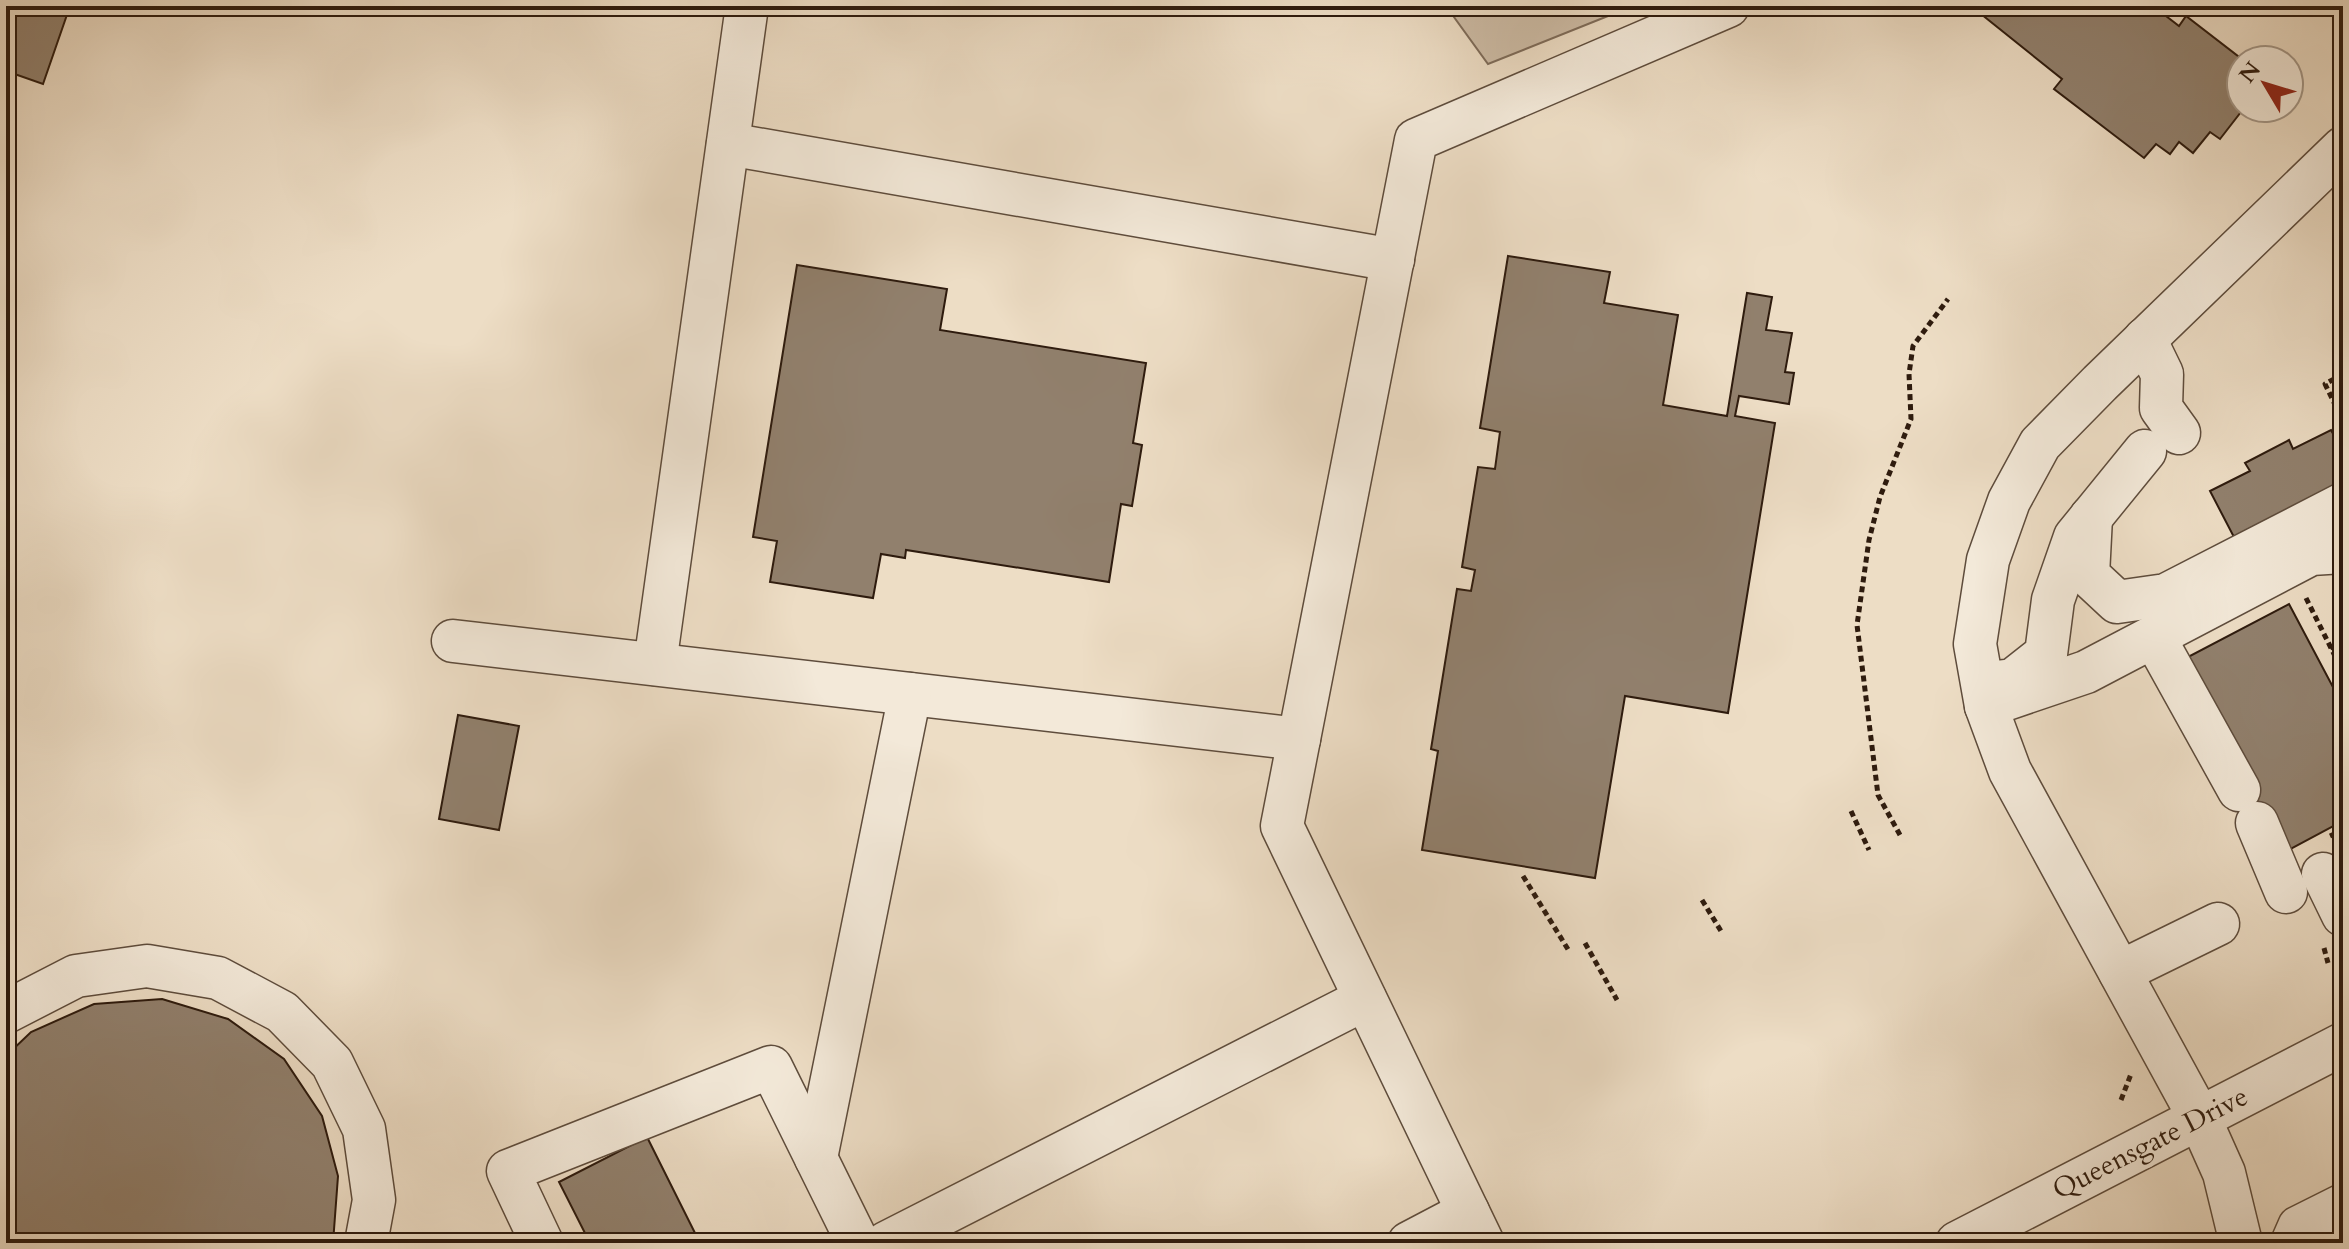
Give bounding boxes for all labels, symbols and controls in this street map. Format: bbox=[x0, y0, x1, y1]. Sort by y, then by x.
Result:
north arrow bbox=[2225, 44, 2305, 124]
text: N bbox=[2232, 56, 2268, 89]
street label: Queensgate Drive bbox=[2046, 1077, 2254, 1209]

